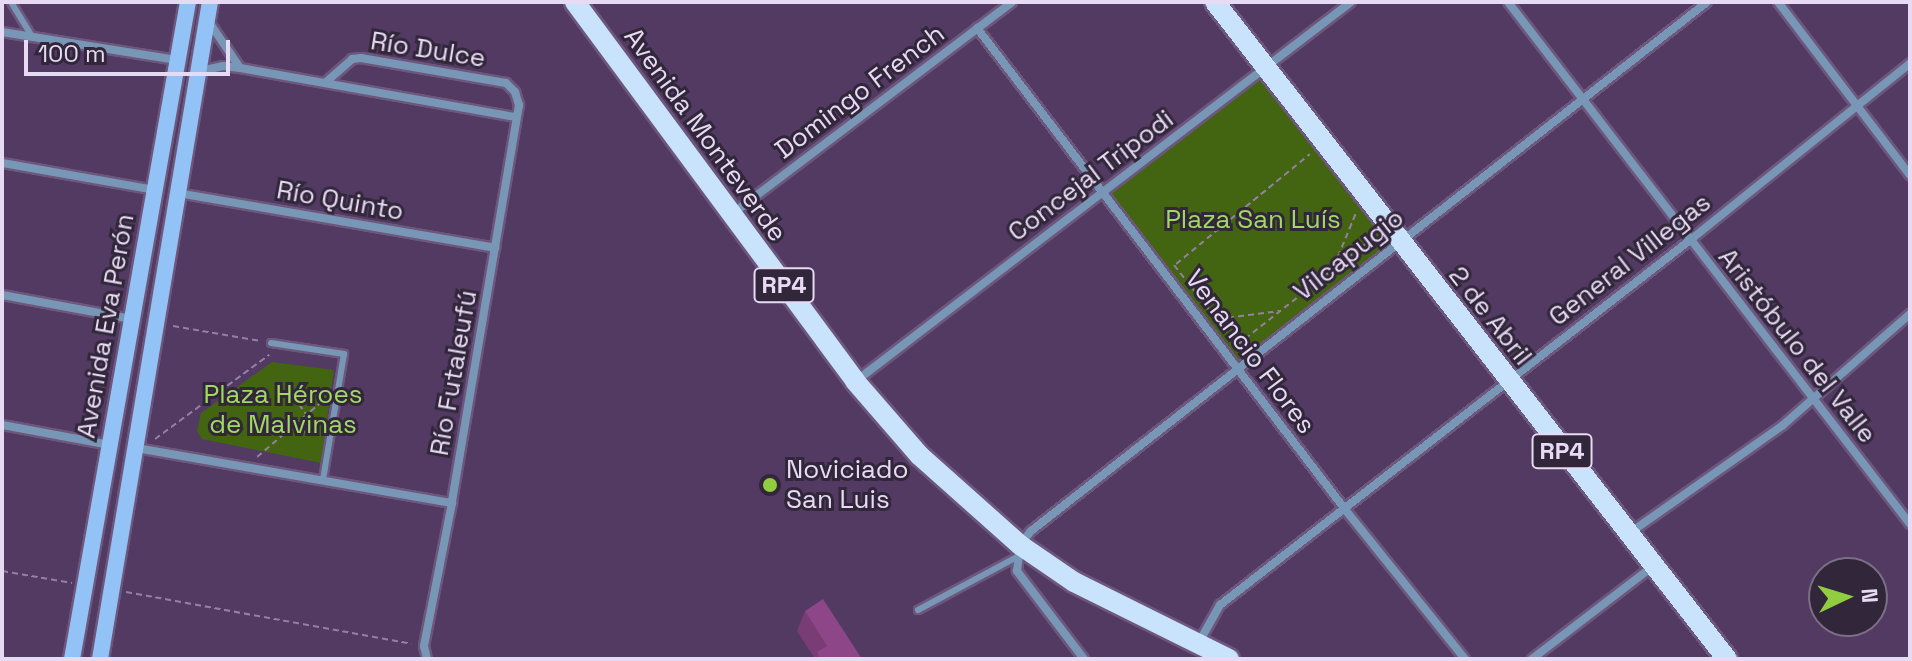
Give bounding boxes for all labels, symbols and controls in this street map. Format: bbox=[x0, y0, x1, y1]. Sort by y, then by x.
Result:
street label: Domingo French bbox=[769, 18, 951, 166]
street label: Avenida Monteverde bbox=[617, 22, 793, 248]
scale bar bbox=[28, 24, 234, 74]
street label: Río Dulce bbox=[368, 26, 488, 74]
text: 100 m bbox=[38, 38, 106, 69]
street label: Concejal Tripodi bbox=[1002, 104, 1180, 248]
street label: Río Quinto bbox=[274, 174, 406, 228]
street label: General Villegas bbox=[1543, 187, 1717, 333]
street label: Vilcapugio bbox=[1288, 202, 1410, 308]
park label: Plaza San Luís bbox=[1165, 204, 1341, 236]
street label: Avenida Eva Perón bbox=[71, 211, 141, 441]
street label: Aristóbulo del Valle bbox=[1711, 242, 1883, 450]
street label: 2 de Abril bbox=[1442, 260, 1538, 372]
street label: Venancio Flores bbox=[1178, 264, 1322, 440]
road number: RP4 bbox=[752, 265, 816, 305]
street label: Río Futaleufú bbox=[424, 288, 484, 458]
park label: Plaza Héroes de Malvinas bbox=[204, 379, 362, 440]
road number: RP4 bbox=[1530, 431, 1594, 471]
place label: Noviciado San Luis bbox=[786, 454, 909, 516]
marker: Noviciado San Luis bbox=[761, 476, 779, 494]
north arrow bbox=[1808, 557, 1888, 637]
text: N bbox=[1855, 587, 1884, 604]

